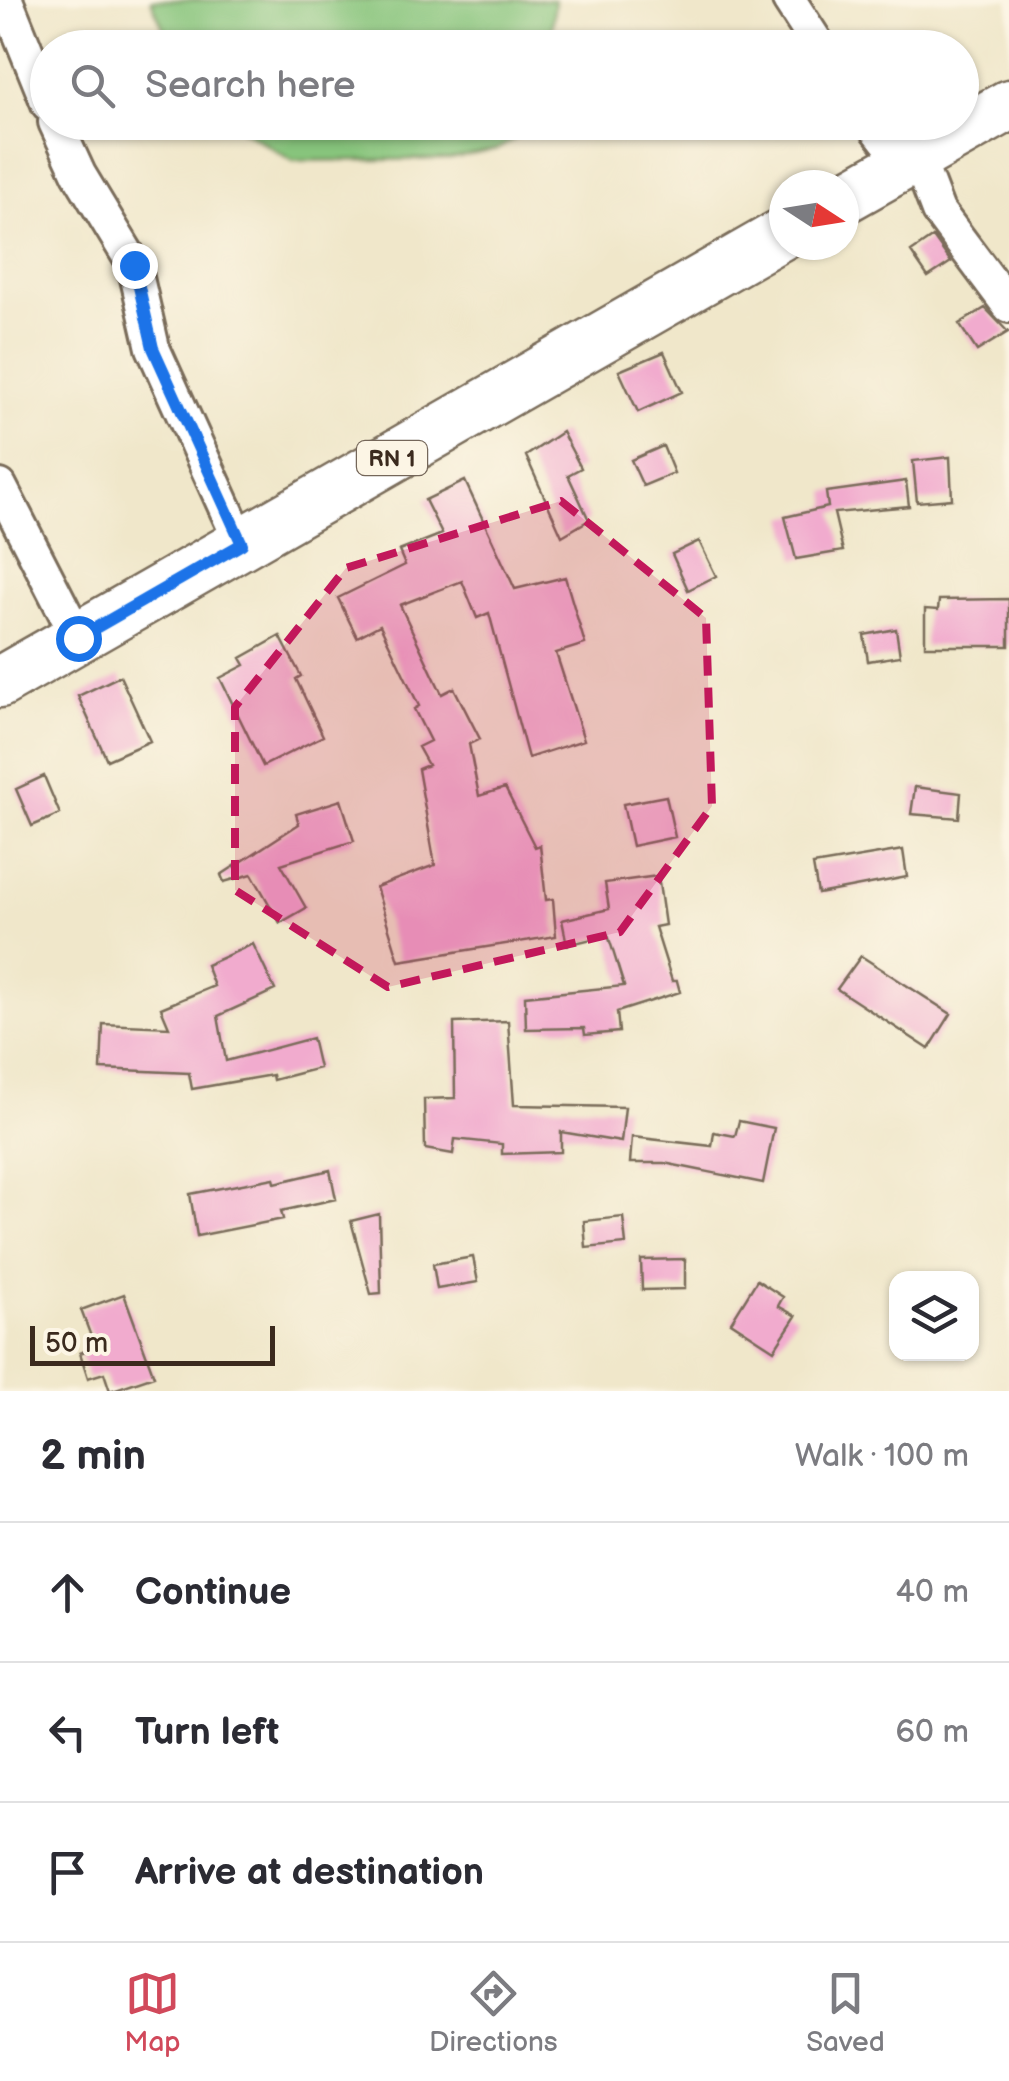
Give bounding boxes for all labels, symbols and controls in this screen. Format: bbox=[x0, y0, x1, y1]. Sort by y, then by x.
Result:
search box bbox=[30, 30, 979, 140]
icon: search bbox=[65, 58, 120, 113]
text: Search here bbox=[145, 63, 356, 108]
north arrow bbox=[769, 170, 859, 260]
route end bbox=[112, 243, 158, 289]
road number: RN 1 bbox=[357, 441, 427, 475]
route start bbox=[56, 616, 102, 662]
map controls bbox=[889, 1271, 979, 1361]
button: layers bbox=[889, 1271, 979, 1361]
scale bar bbox=[30, 1321, 275, 1366]
text: 50 m bbox=[45, 1327, 108, 1360]
text: 2 min bbox=[40, 1431, 146, 1482]
text: Walk · 100 m bbox=[795, 1437, 969, 1476]
icon: ahead bbox=[40, 1565, 95, 1620]
text: Continue bbox=[135, 1570, 291, 1615]
text: 40 m bbox=[896, 1573, 969, 1612]
icon: left bbox=[40, 1705, 95, 1760]
text: Turn left bbox=[135, 1710, 279, 1755]
text: 60 m bbox=[896, 1713, 969, 1752]
icon: arrive bbox=[40, 1845, 95, 1900]
text: Arrive at destination bbox=[135, 1850, 484, 1895]
tab: Map bbox=[124, 1966, 181, 2059]
tab: Directions bbox=[429, 1966, 558, 2059]
tab: Saved bbox=[806, 1966, 885, 2059]

